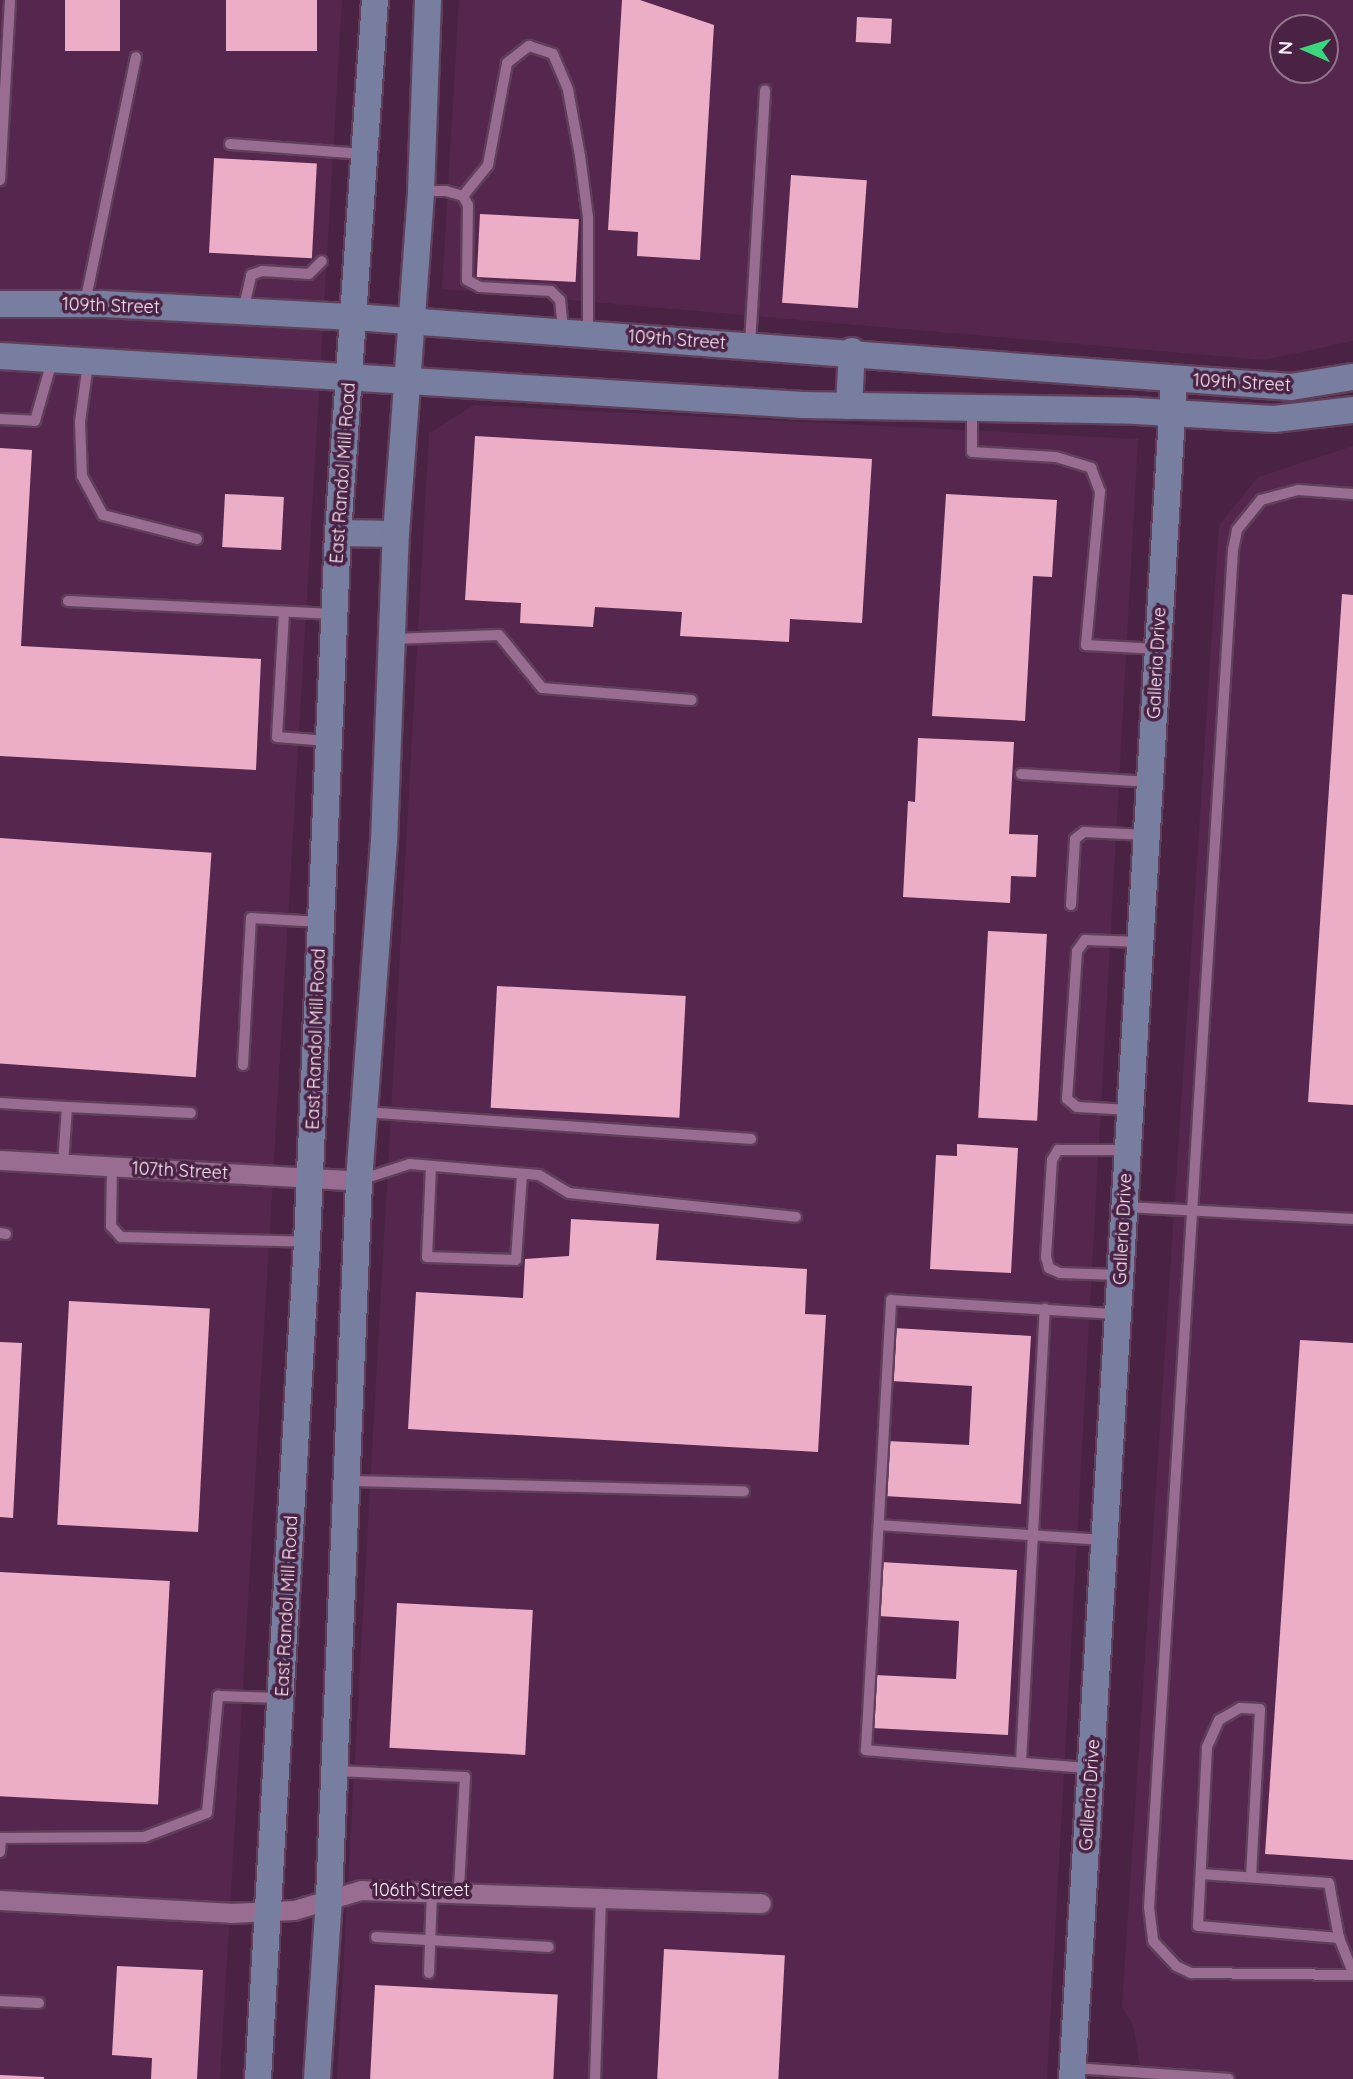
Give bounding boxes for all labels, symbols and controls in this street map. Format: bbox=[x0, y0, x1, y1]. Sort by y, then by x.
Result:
north arrow bbox=[1269, 14, 1339, 84]
text: N bbox=[1273, 40, 1297, 56]
street label: 109th Street bbox=[62, 293, 160, 319]
street label: 109th Street bbox=[627, 326, 727, 354]
street label: 109th Street bbox=[1193, 370, 1291, 396]
street label: East Randol Mill Road bbox=[326, 382, 360, 564]
street label: Galleria Drive bbox=[1143, 607, 1171, 719]
street label: East Randol Mill Road bbox=[302, 948, 330, 1130]
street label: 107th Street bbox=[131, 1158, 229, 1184]
street label: Galleria Drive bbox=[1109, 1173, 1137, 1285]
street label: East Randol Mill Road bbox=[271, 1515, 303, 1697]
street label: Galleria Drive bbox=[1075, 1738, 1105, 1852]
street label: 106th Street bbox=[372, 1879, 470, 1901]

